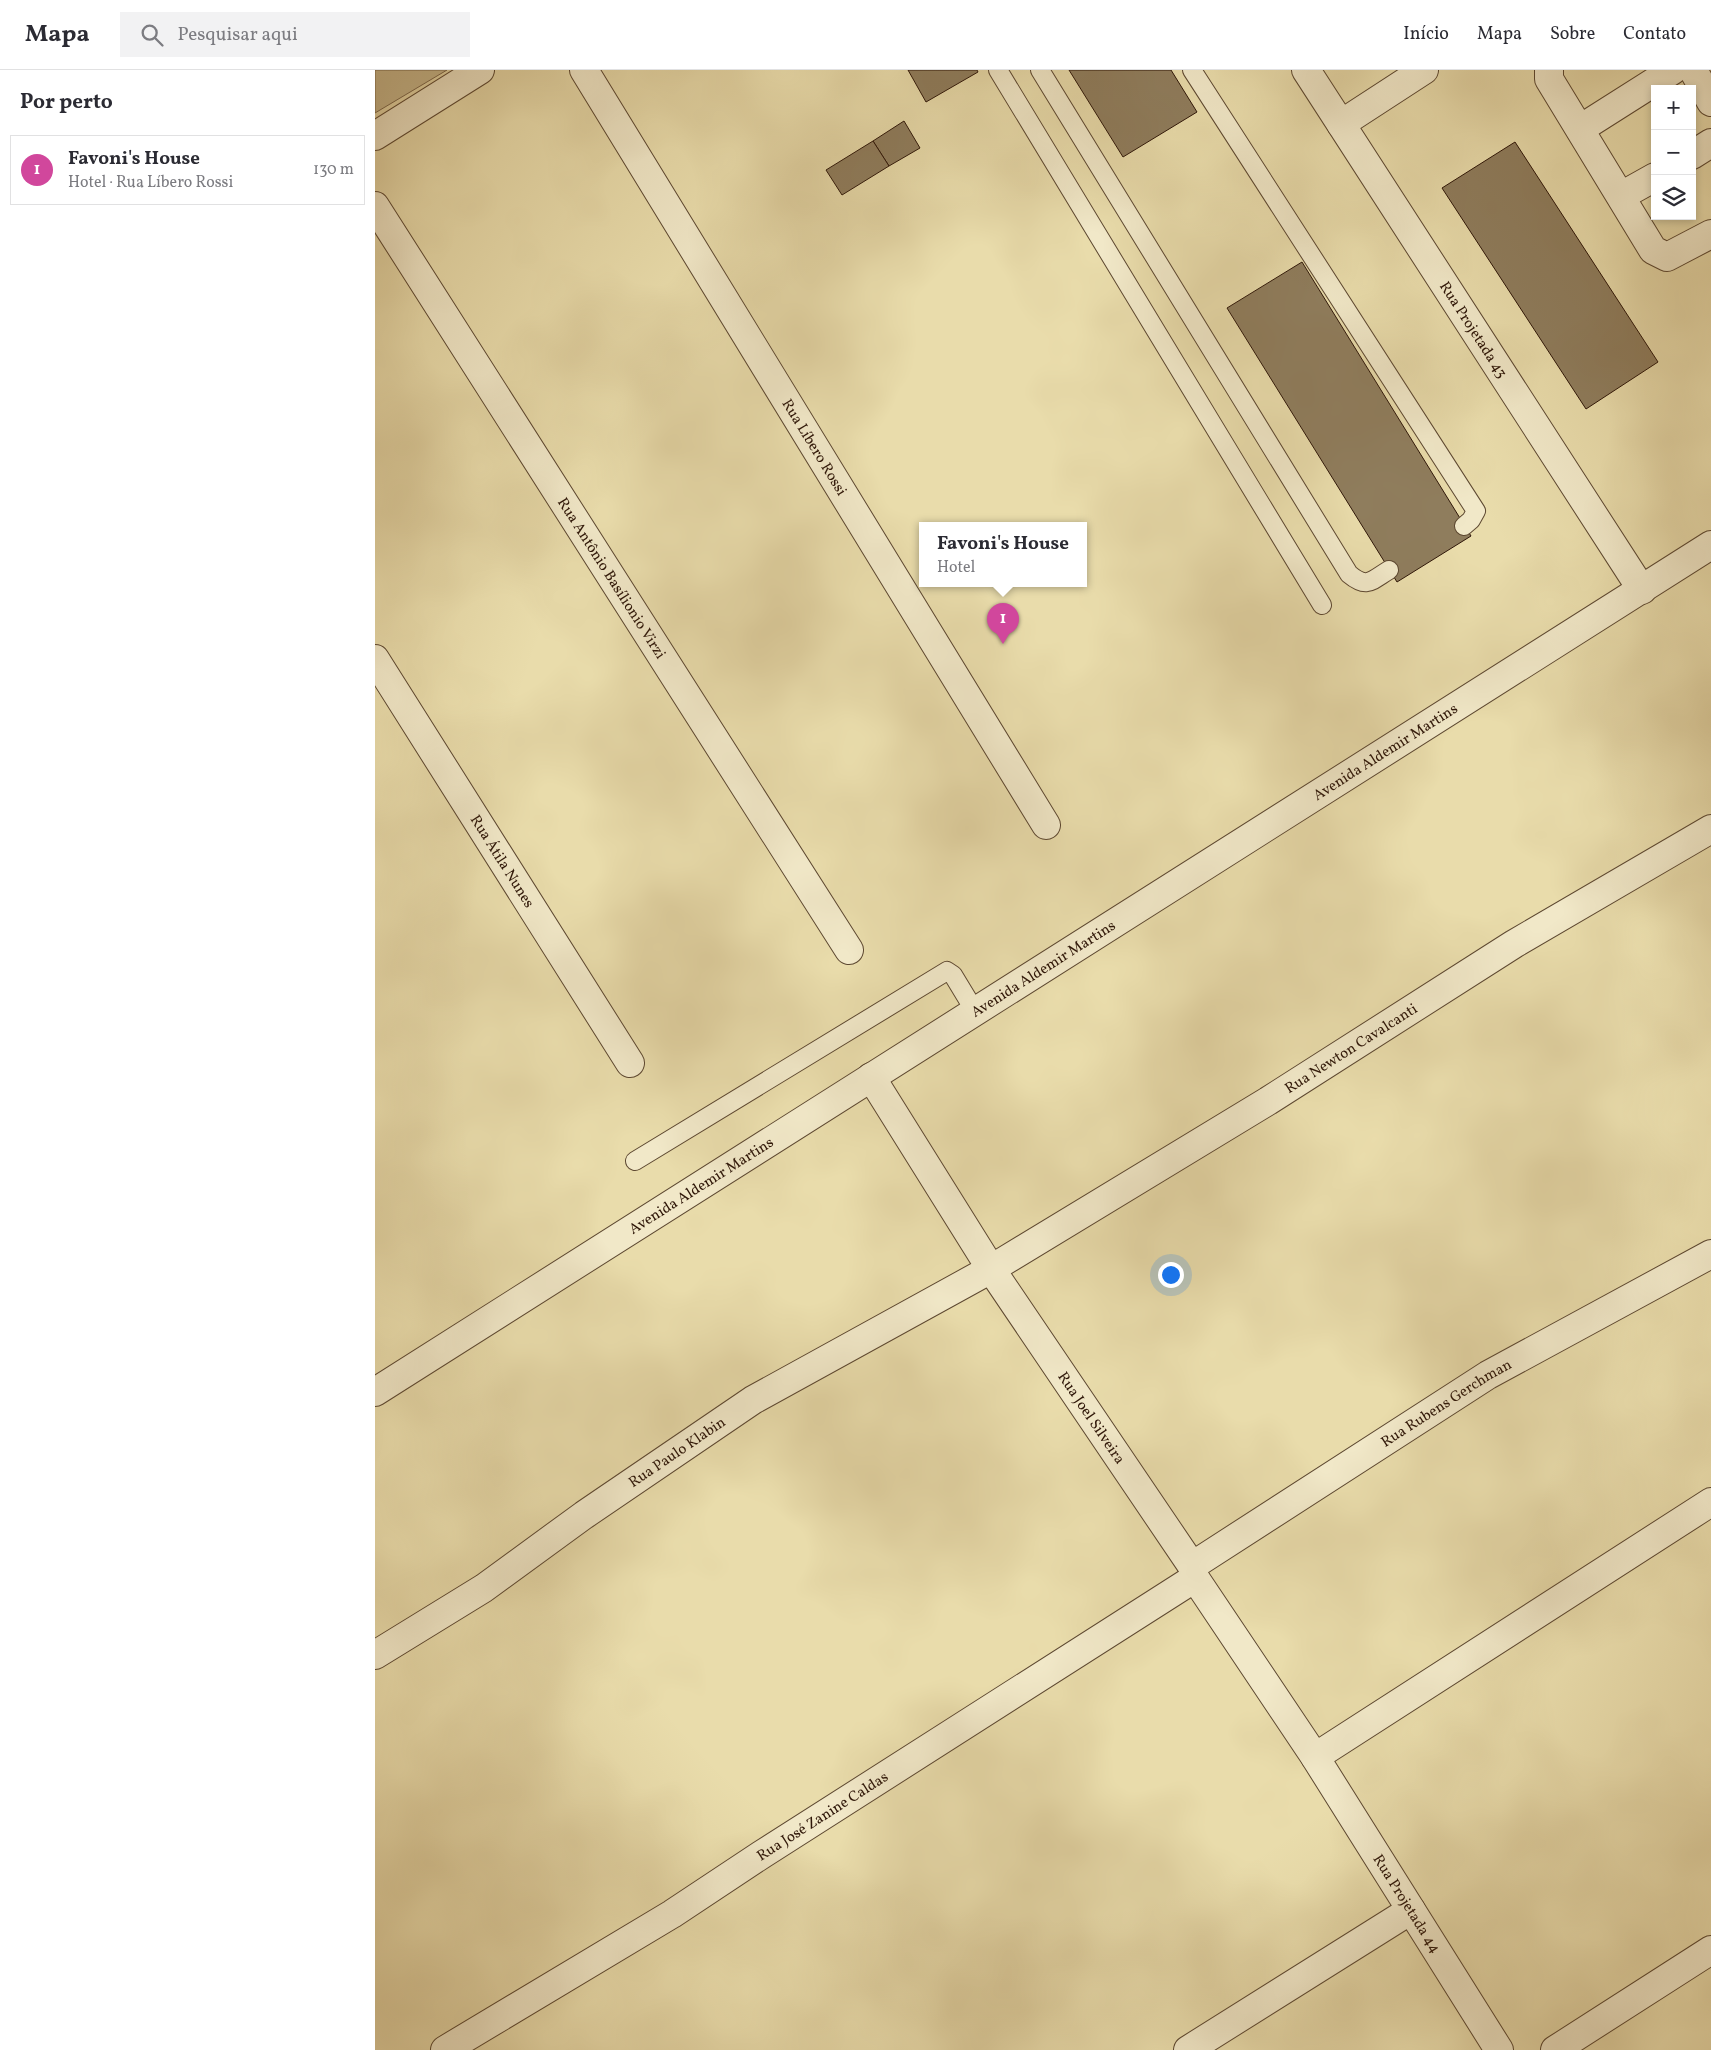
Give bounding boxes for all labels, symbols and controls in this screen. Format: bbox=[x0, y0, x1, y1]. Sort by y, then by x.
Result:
search box bbox=[120, 12, 470, 57]
text: Mapa bbox=[25, 18, 90, 52]
icon: search bbox=[138, 21, 166, 49]
text: Pesquisar aqui bbox=[178, 22, 298, 48]
text: Início bbox=[1403, 22, 1449, 47]
text: Mapa bbox=[1477, 22, 1522, 47]
text: Sobre bbox=[1550, 22, 1595, 47]
text: Contato bbox=[1623, 22, 1686, 47]
map controls bbox=[1651, 85, 1696, 220]
button: + bbox=[1651, 85, 1696, 130]
text: Por perto bbox=[20, 88, 113, 117]
button: − bbox=[1651, 130, 1696, 175]
text: Favoni's House bbox=[68, 146, 200, 172]
text: 1 bbox=[34, 159, 40, 181]
text: 130 m bbox=[313, 159, 354, 181]
text: Hotel · Rua Líbero Rossi bbox=[68, 172, 233, 194]
button: layers bbox=[1651, 175, 1696, 220]
street label: Rua Projetada 43 bbox=[1433, 278, 1511, 383]
street label: Rua Líbero Rossi bbox=[776, 395, 851, 500]
street label: Rua Antônio Basílionio Virzi bbox=[551, 494, 670, 663]
popup bbox=[919, 522, 1087, 587]
text: Favoni's House bbox=[937, 531, 1069, 557]
text: Hotel bbox=[937, 557, 975, 579]
pin: 1 bbox=[987, 603, 1019, 644]
street label: Avenida Aldemir Martins bbox=[1309, 699, 1462, 807]
street label: Rua Átila Nunes bbox=[464, 811, 539, 913]
street label: Avenida Aldemir Martins bbox=[967, 916, 1120, 1024]
street label: Rua Newton Cavalcanti bbox=[1281, 999, 1422, 1100]
street label: Avenida Aldemir Martins bbox=[625, 1133, 778, 1240]
your location bbox=[1158, 1262, 1184, 1288]
street label: Rua Rubens Gerchman bbox=[1377, 1355, 1516, 1453]
street label: Rua Joel Silveira bbox=[1052, 1368, 1129, 1469]
street label: Rua Paulo Klabin bbox=[625, 1413, 730, 1494]
street label: Rua José Zanine Caldas bbox=[753, 1767, 893, 1867]
street label: Rua Projetada 44 bbox=[1367, 1851, 1445, 1958]

